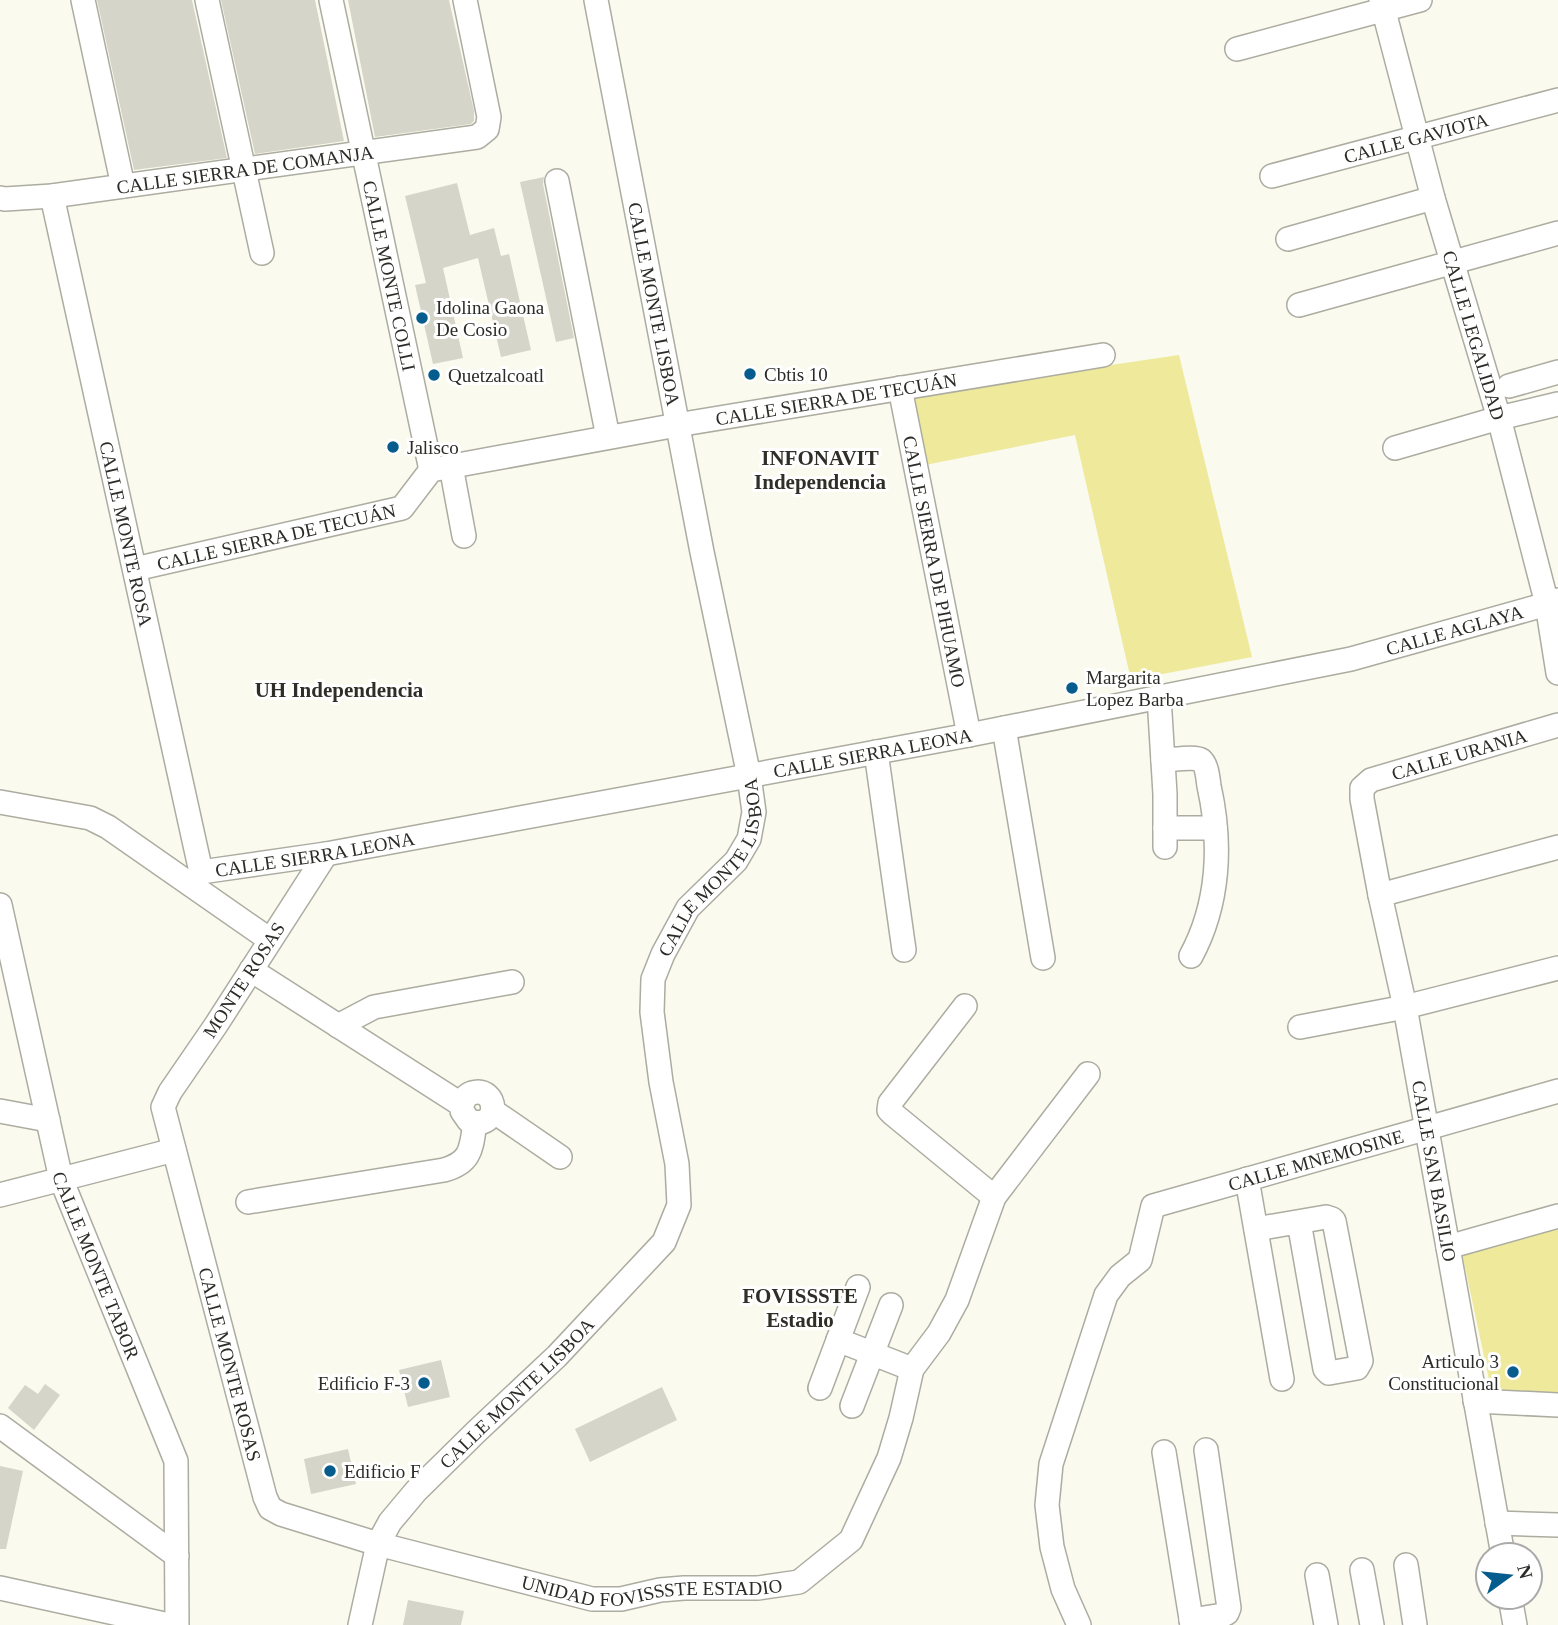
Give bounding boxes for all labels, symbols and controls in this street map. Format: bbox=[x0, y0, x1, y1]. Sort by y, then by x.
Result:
street label: CALLE GAVIOTA bbox=[1341, 108, 1491, 167]
street label: CALLE SIERRA DE COMANJA bbox=[115, 141, 375, 197]
street label: CALLE MONTE COLLI bbox=[359, 179, 420, 373]
street label: CALLE MONTE LISBOA bbox=[624, 200, 684, 408]
street label: CALLE LEGALIDAD bbox=[1439, 248, 1509, 422]
place label: Idolina Gaona De Cosio bbox=[436, 297, 545, 340]
marker: Idolina Gaona De Cosio bbox=[414, 310, 430, 326]
place label: Cbtis 10 bbox=[764, 364, 828, 385]
place label: Quetzalcoatl bbox=[448, 365, 544, 386]
marker: Cbtis 10 bbox=[742, 366, 758, 382]
marker: Quetzalcoatl bbox=[426, 367, 442, 383]
street label: CALLE SIERRA DE TECUÁN bbox=[714, 369, 959, 429]
street label: CALLE SIERRA DE PIHUAMO bbox=[899, 434, 970, 689]
place label: Jalisco bbox=[407, 437, 459, 458]
street label: CALLE MONTE ROSA bbox=[96, 439, 157, 629]
marker: Jalisco bbox=[385, 439, 401, 455]
district label: INFONAVIT Independencia bbox=[754, 446, 886, 494]
street label: CALLE SIERRA DE TECUÁN bbox=[155, 499, 398, 574]
street label: CALLE AGLAYA bbox=[1384, 601, 1526, 659]
place label: Margarita Lopez Barba bbox=[1086, 667, 1184, 710]
district label: UH Independencia bbox=[255, 678, 424, 702]
marker: Margarita Lopez Barba bbox=[1064, 680, 1080, 696]
street label: CALLE SIERRA LEONA bbox=[772, 724, 974, 782]
street label: CALLE URANIA bbox=[1389, 724, 1529, 784]
street label: CALLE MONTE LISBOA bbox=[653, 777, 765, 960]
street label: CALLE SIERRA LEONA bbox=[214, 827, 416, 880]
street label: MONTE ROSAS bbox=[199, 918, 289, 1042]
street label: CALLE SAN BASILIO bbox=[1408, 1079, 1460, 1263]
street label: CALLE MNEMOSINE bbox=[1226, 1125, 1406, 1195]
street label: CALLE MONTE TABOR bbox=[49, 1170, 144, 1363]
street label: CALLE MONTE ROSAS bbox=[195, 1265, 266, 1463]
district label: FOVISSSTE Estadio bbox=[742, 1284, 858, 1332]
street label: CALLE MONTE LISBOA bbox=[435, 1313, 598, 1473]
place label: Articulo 3 Constitucional bbox=[1388, 1351, 1499, 1394]
marker: Articulo 3 Constitucional bbox=[1505, 1364, 1521, 1380]
place label: Edificio F-3 bbox=[318, 1373, 410, 1394]
marker: Edificio F-3 bbox=[416, 1375, 432, 1391]
place label: Edificio F bbox=[344, 1461, 421, 1482]
marker: Edificio F bbox=[322, 1463, 338, 1479]
north arrow bbox=[1474, 1541, 1544, 1611]
text: N bbox=[1513, 1562, 1537, 1581]
street label: UNIDAD FOVISSSTE ESTADIO bbox=[519, 1571, 784, 1610]

